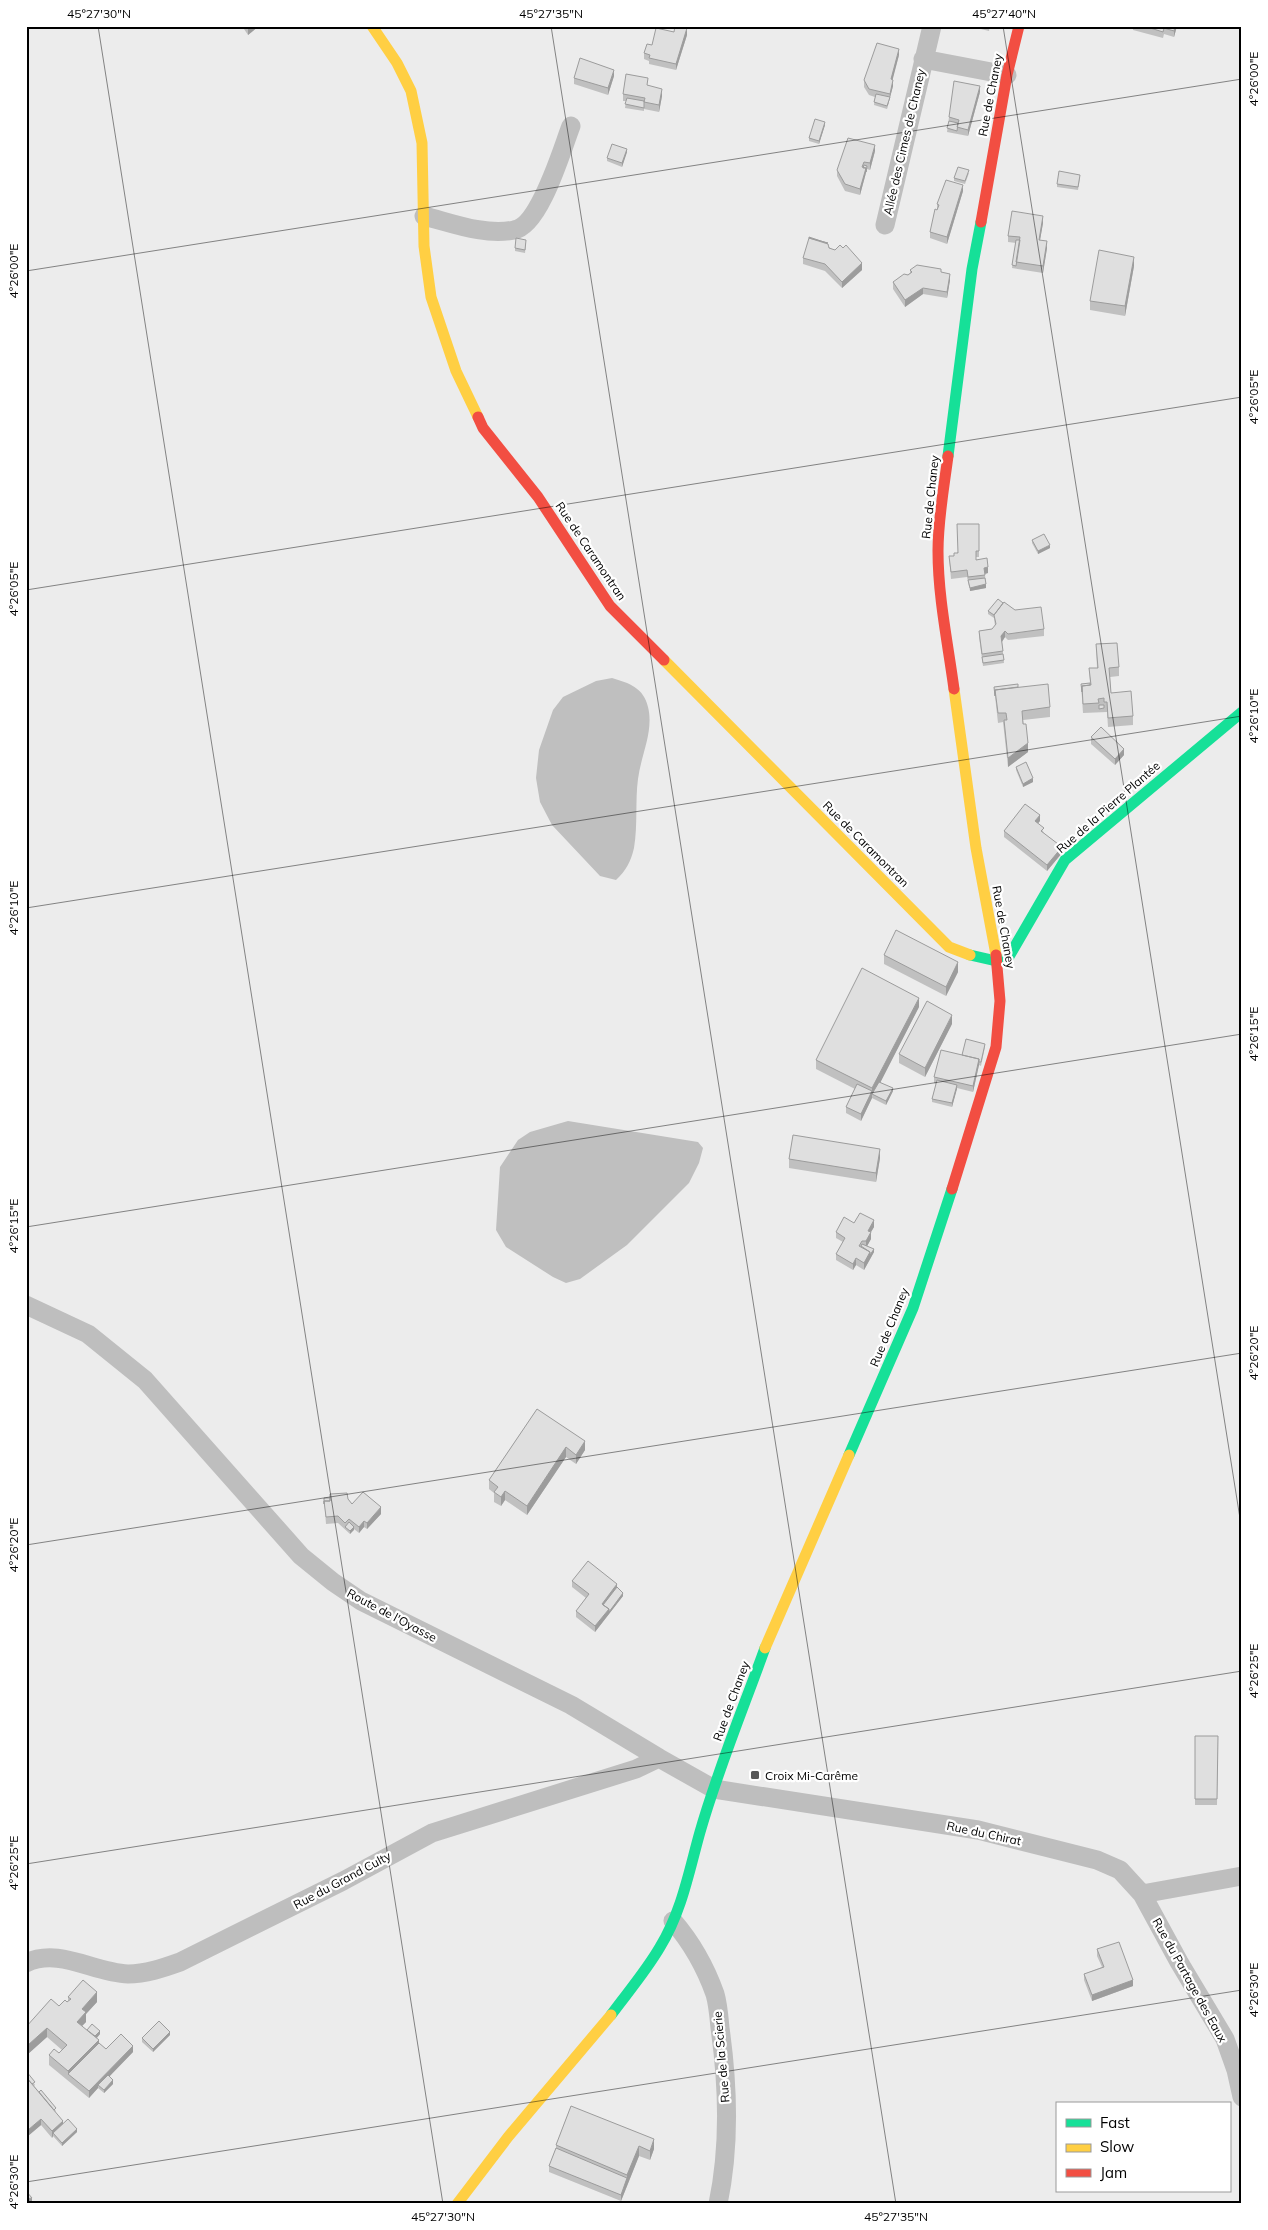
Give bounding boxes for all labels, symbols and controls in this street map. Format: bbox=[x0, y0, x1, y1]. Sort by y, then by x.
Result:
text: 45°27'30"N bbox=[67, 6, 131, 21]
text: 45°27'35"N bbox=[519, 6, 583, 21]
text: 45°27'40"N bbox=[972, 6, 1036, 21]
street label: Rue de Chaney bbox=[975, 52, 1005, 138]
text: 4°26'00"E bbox=[1246, 52, 1261, 106]
street label: Allée des Cimes de Chaney bbox=[880, 67, 928, 217]
text: 4°26'00"E bbox=[6, 244, 21, 298]
text: 4°26'05"E bbox=[1246, 370, 1261, 424]
street label: Rue de Chaney bbox=[918, 454, 942, 540]
street label: Rue de Caramontran bbox=[552, 499, 630, 603]
text: 4°26'05"E bbox=[6, 562, 21, 616]
text: 4°26'10"E bbox=[1246, 689, 1261, 743]
street label: Rue de la Pierre Plantée bbox=[1053, 758, 1163, 856]
street label: Rue de Caramontran bbox=[820, 798, 912, 890]
text: 4°26'10"E bbox=[6, 881, 21, 935]
street label: Rue de Chaney bbox=[989, 884, 1019, 970]
text: 4°26'15"E bbox=[1246, 1007, 1261, 1061]
text: 4°26'15"E bbox=[6, 1199, 21, 1253]
street label: Rue de Chaney bbox=[866, 1285, 912, 1369]
text: 4°26'20"E bbox=[1246, 1326, 1261, 1380]
text: 4°26'20"E bbox=[6, 1518, 21, 1572]
street label: Route de l'Oyasse bbox=[345, 1585, 439, 1645]
text: 4°26'25"E bbox=[1246, 1644, 1261, 1698]
street label: Rue de Chaney bbox=[710, 1658, 753, 1743]
place label: Croix Mi-Carême bbox=[765, 1768, 858, 1783]
marker: Croix Mi-Carême bbox=[749, 1769, 761, 1781]
street label: Rue du Chirat bbox=[945, 1818, 1023, 1848]
text: 4°26'25"E bbox=[6, 1836, 21, 1890]
street label: Rue du Grand Culty bbox=[291, 1848, 394, 1912]
street label: Rue du Partage des Eaux bbox=[1149, 1915, 1231, 2045]
text: 4°26'30"E bbox=[1246, 1963, 1261, 2017]
street label: Rue de la Scierie bbox=[710, 2011, 732, 2103]
legend bbox=[1056, 2102, 1230, 2192]
text: Fast bbox=[1100, 2113, 1130, 2132]
text: Slow bbox=[1100, 2137, 1134, 2156]
text: 4°26'30"E bbox=[6, 2155, 21, 2209]
text: Jam bbox=[1100, 2163, 1127, 2182]
text: 45°27'30"N bbox=[411, 2209, 475, 2224]
text: 45°27'35"N bbox=[864, 2209, 928, 2224]

